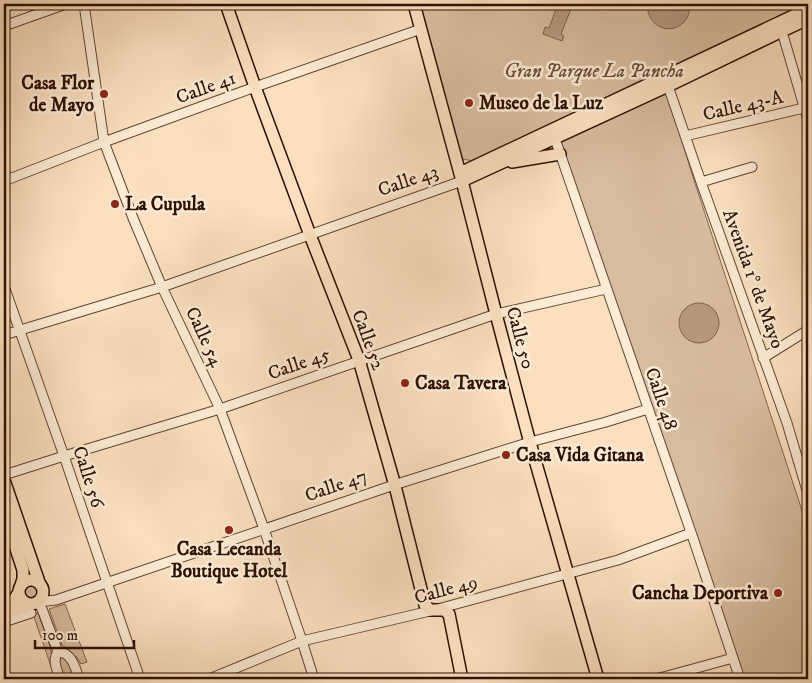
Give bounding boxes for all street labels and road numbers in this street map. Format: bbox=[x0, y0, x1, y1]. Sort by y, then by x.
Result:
street label: Calle 41 bbox=[173, 67, 239, 109]
street label: Calle 43-A bbox=[701, 85, 786, 126]
street label: Calle 43 bbox=[375, 160, 441, 202]
street label: Avenida 1° de Mayo bbox=[717, 206, 789, 352]
street label: Calle 54 bbox=[180, 303, 228, 372]
street label: Calle 50 bbox=[501, 304, 539, 372]
street label: Calle 52 bbox=[346, 307, 390, 374]
street label: Calle 45 bbox=[265, 342, 334, 385]
street label: Calle 48 bbox=[640, 365, 682, 433]
street label: Calle 56 bbox=[67, 443, 109, 512]
street label: Calle 47 bbox=[302, 465, 370, 507]
street label: Calle 49 bbox=[412, 571, 480, 609]

